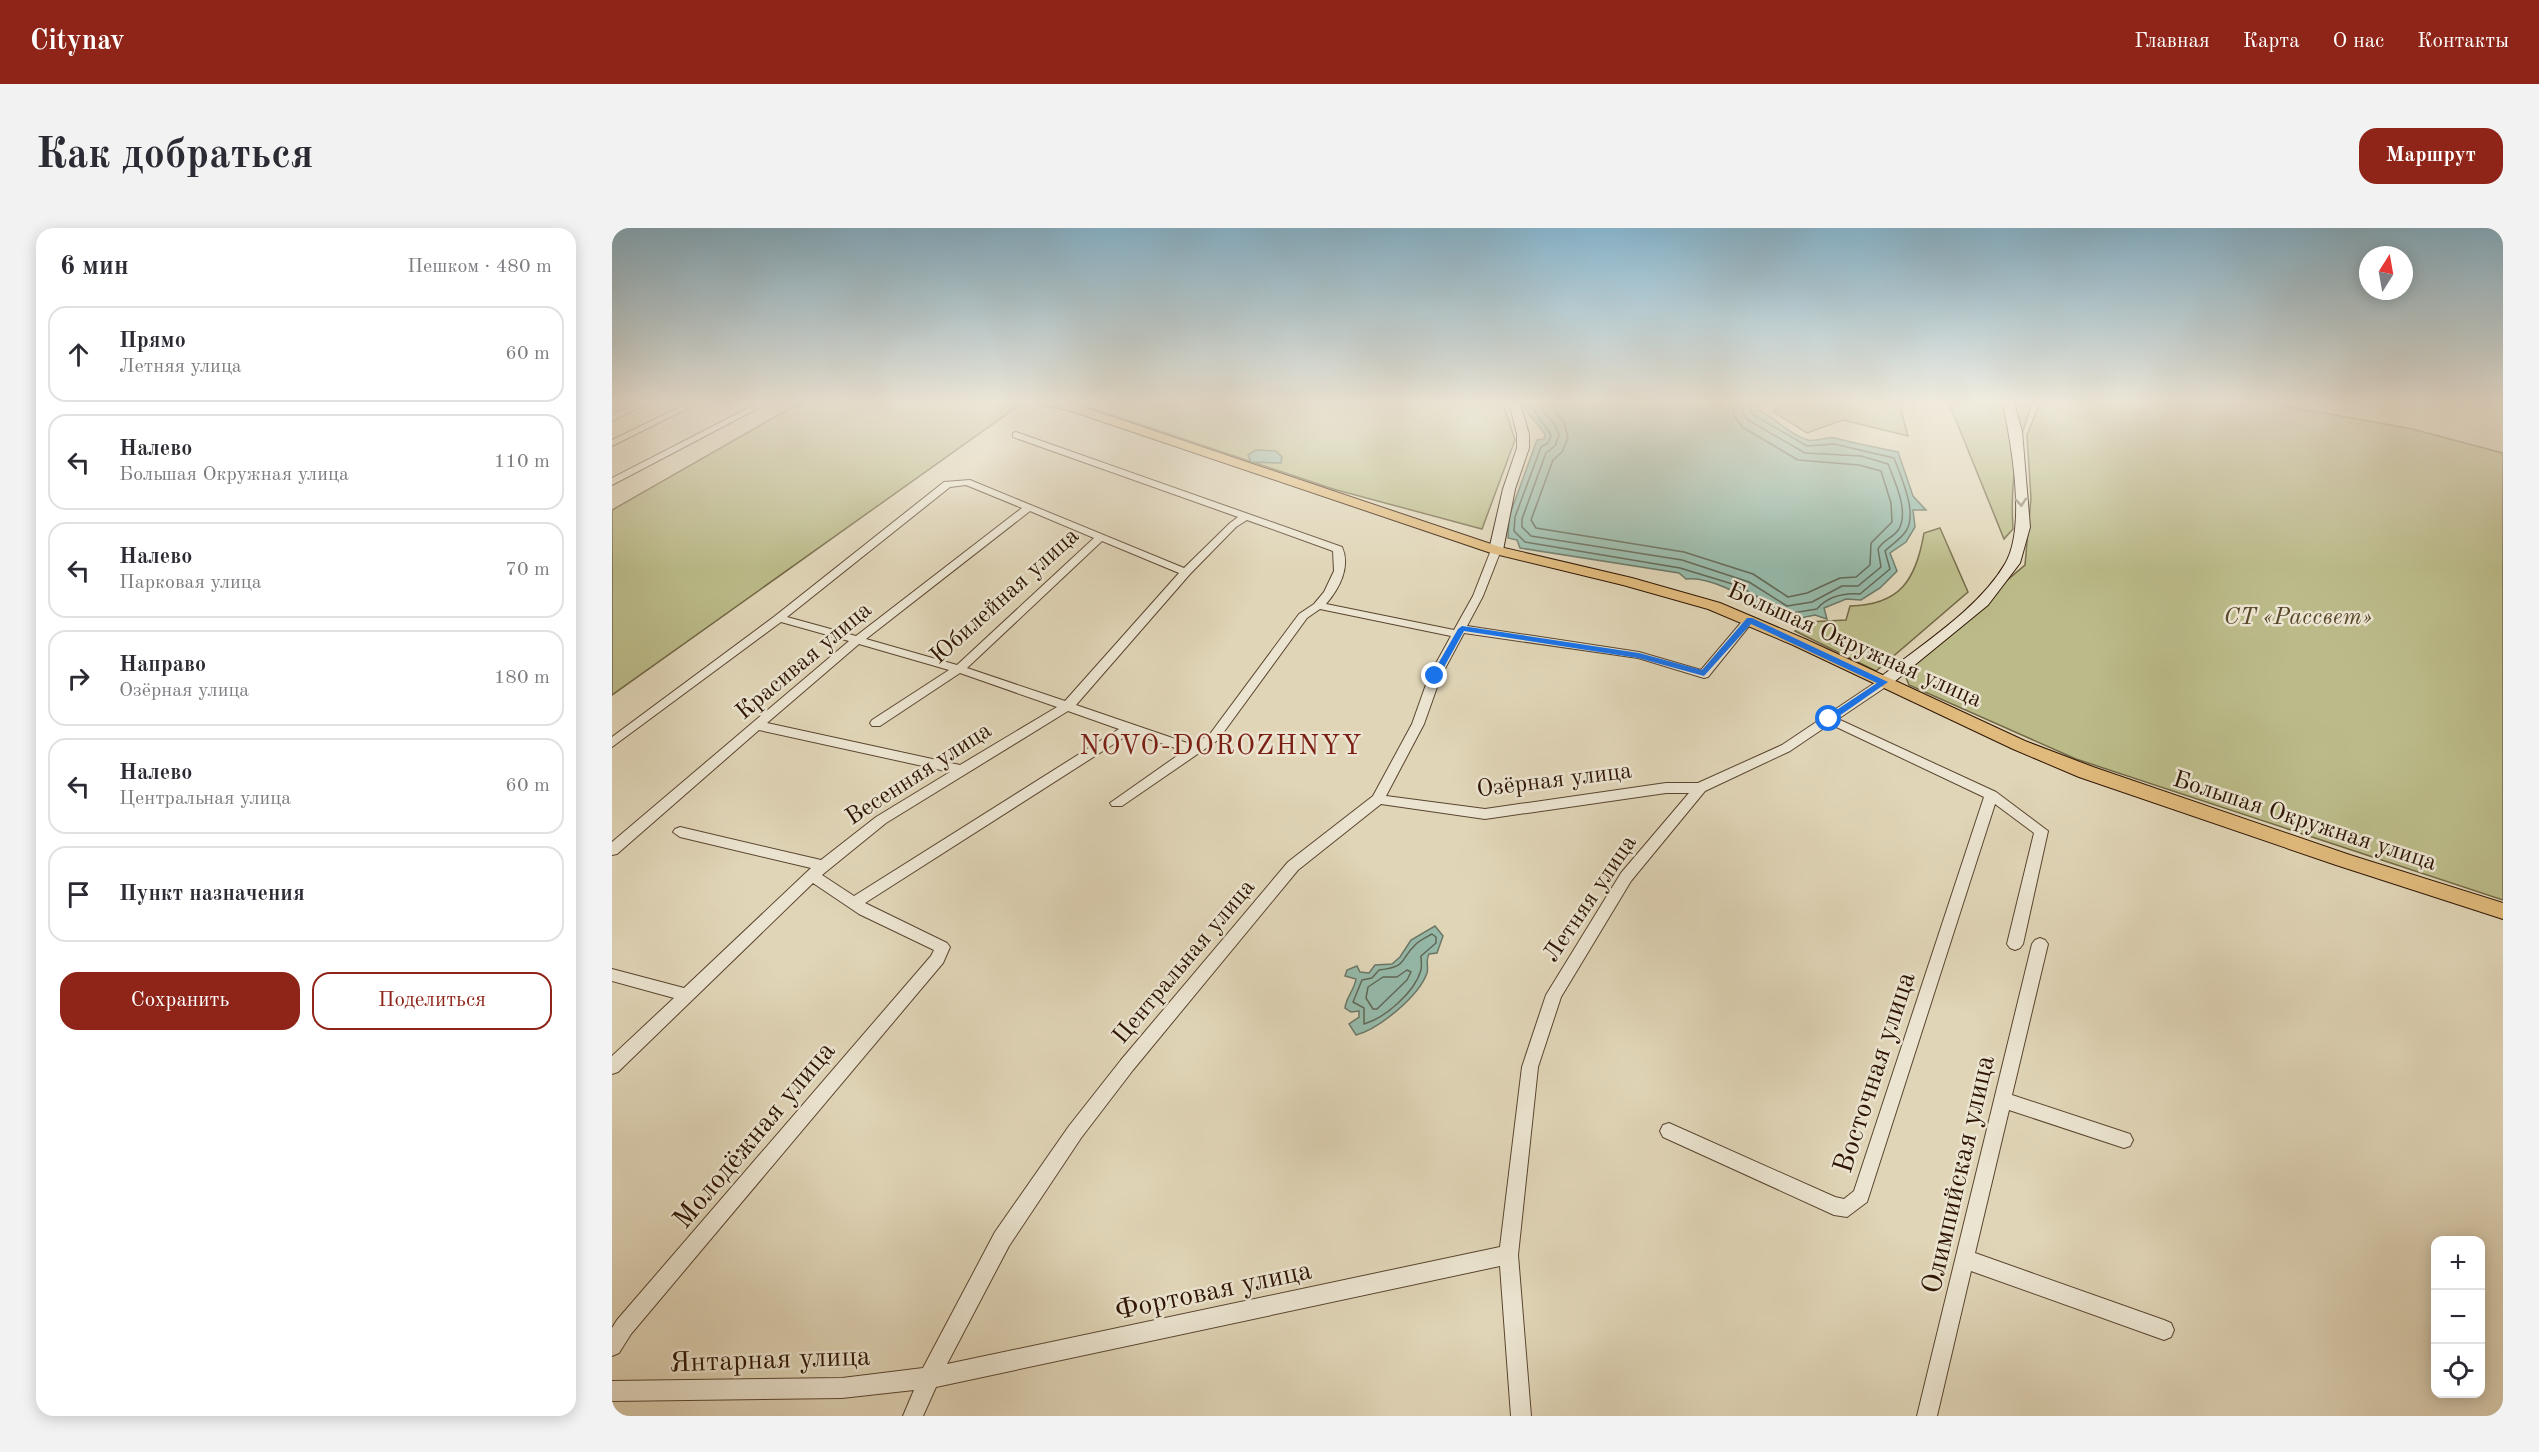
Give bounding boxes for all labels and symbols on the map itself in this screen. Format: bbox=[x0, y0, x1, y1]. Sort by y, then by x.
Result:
north arrow bbox=[2359, 246, 2413, 300]
one-way arrow bbox=[2014, 497, 2027, 506]
street label: Юбилейная улица bbox=[927, 524, 1084, 669]
street label: Большая Окружная улица bbox=[1723, 579, 1985, 713]
street label: Красивая улица bbox=[732, 598, 877, 725]
park label: СТ «Рассвет» bbox=[2224, 606, 2372, 630]
route end bbox=[1421, 662, 1447, 688]
route start bbox=[1815, 705, 1841, 731]
street label: Весенняя улица bbox=[842, 719, 996, 831]
district label: NOVO-DOROZHNYY bbox=[1079, 733, 1363, 760]
street label: Озёрная улица bbox=[1475, 760, 1633, 802]
street label: Большая Окружная улица bbox=[2170, 768, 2439, 876]
street label: Летняя улица bbox=[1540, 831, 1642, 967]
street label: Центральная улица bbox=[1109, 875, 1260, 1049]
street label: Восточная улица bbox=[1830, 969, 1922, 1177]
street label: Молодёжная улица bbox=[669, 1037, 841, 1235]
street label: Олимпийская улица bbox=[1919, 1053, 2001, 1296]
street label: Фортовая улица bbox=[1113, 1257, 1315, 1326]
street label: Янтарная улица bbox=[669, 1343, 871, 1378]

